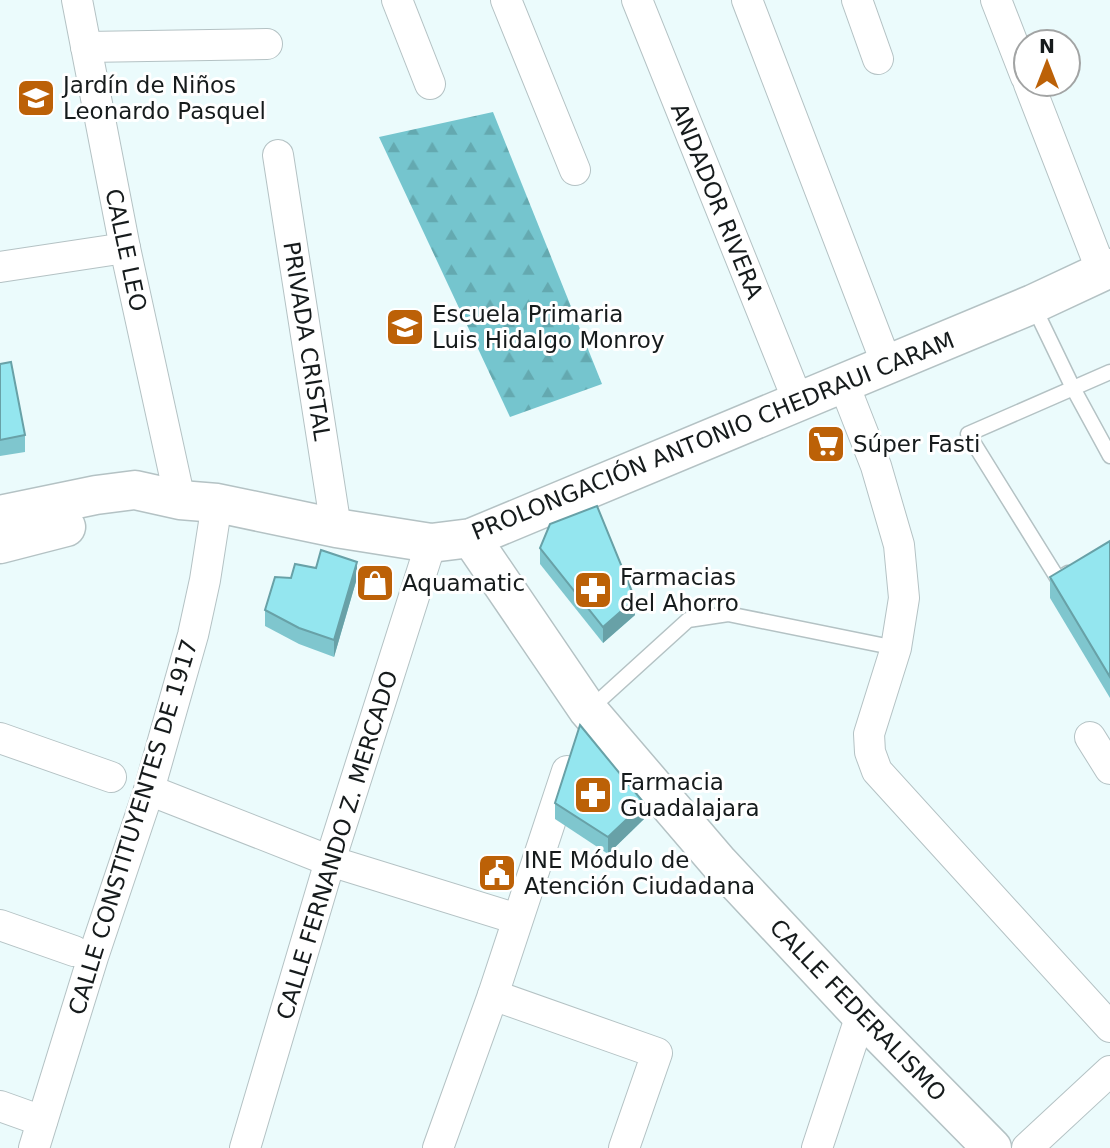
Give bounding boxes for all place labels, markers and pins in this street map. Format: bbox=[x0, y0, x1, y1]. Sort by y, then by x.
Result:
place label: Jardín de Niños Leonardo Pasquel bbox=[61, 72, 266, 124]
school or university icon: Jardín de Niños Leonardo Pasquel bbox=[15, 77, 57, 119]
place label: Escuela Primaria Luis Hidalgo Monroy bbox=[432, 301, 665, 353]
school or university icon: Escuela Primaria Luis Hidalgo Monroy bbox=[384, 306, 426, 348]
supermarket icon: Súper Fasti bbox=[805, 423, 847, 465]
place label: Súper Fasti bbox=[853, 431, 980, 457]
shop icon: Aquamatic bbox=[354, 562, 396, 604]
place label: Farmacias del Ahorro bbox=[620, 564, 739, 616]
pharmacy icon: Farmacias del Ahorro bbox=[572, 569, 614, 611]
place label: Aquamatic bbox=[402, 570, 525, 596]
place label: Farmacia Guadalajara bbox=[620, 769, 760, 821]
pharmacy icon: Farmacia Guadalajara bbox=[572, 774, 614, 816]
place label: INE Módulo de Atención Ciudadana bbox=[524, 847, 755, 899]
public building icon: INE Módulo de Atención Ciudadana bbox=[476, 852, 518, 894]

